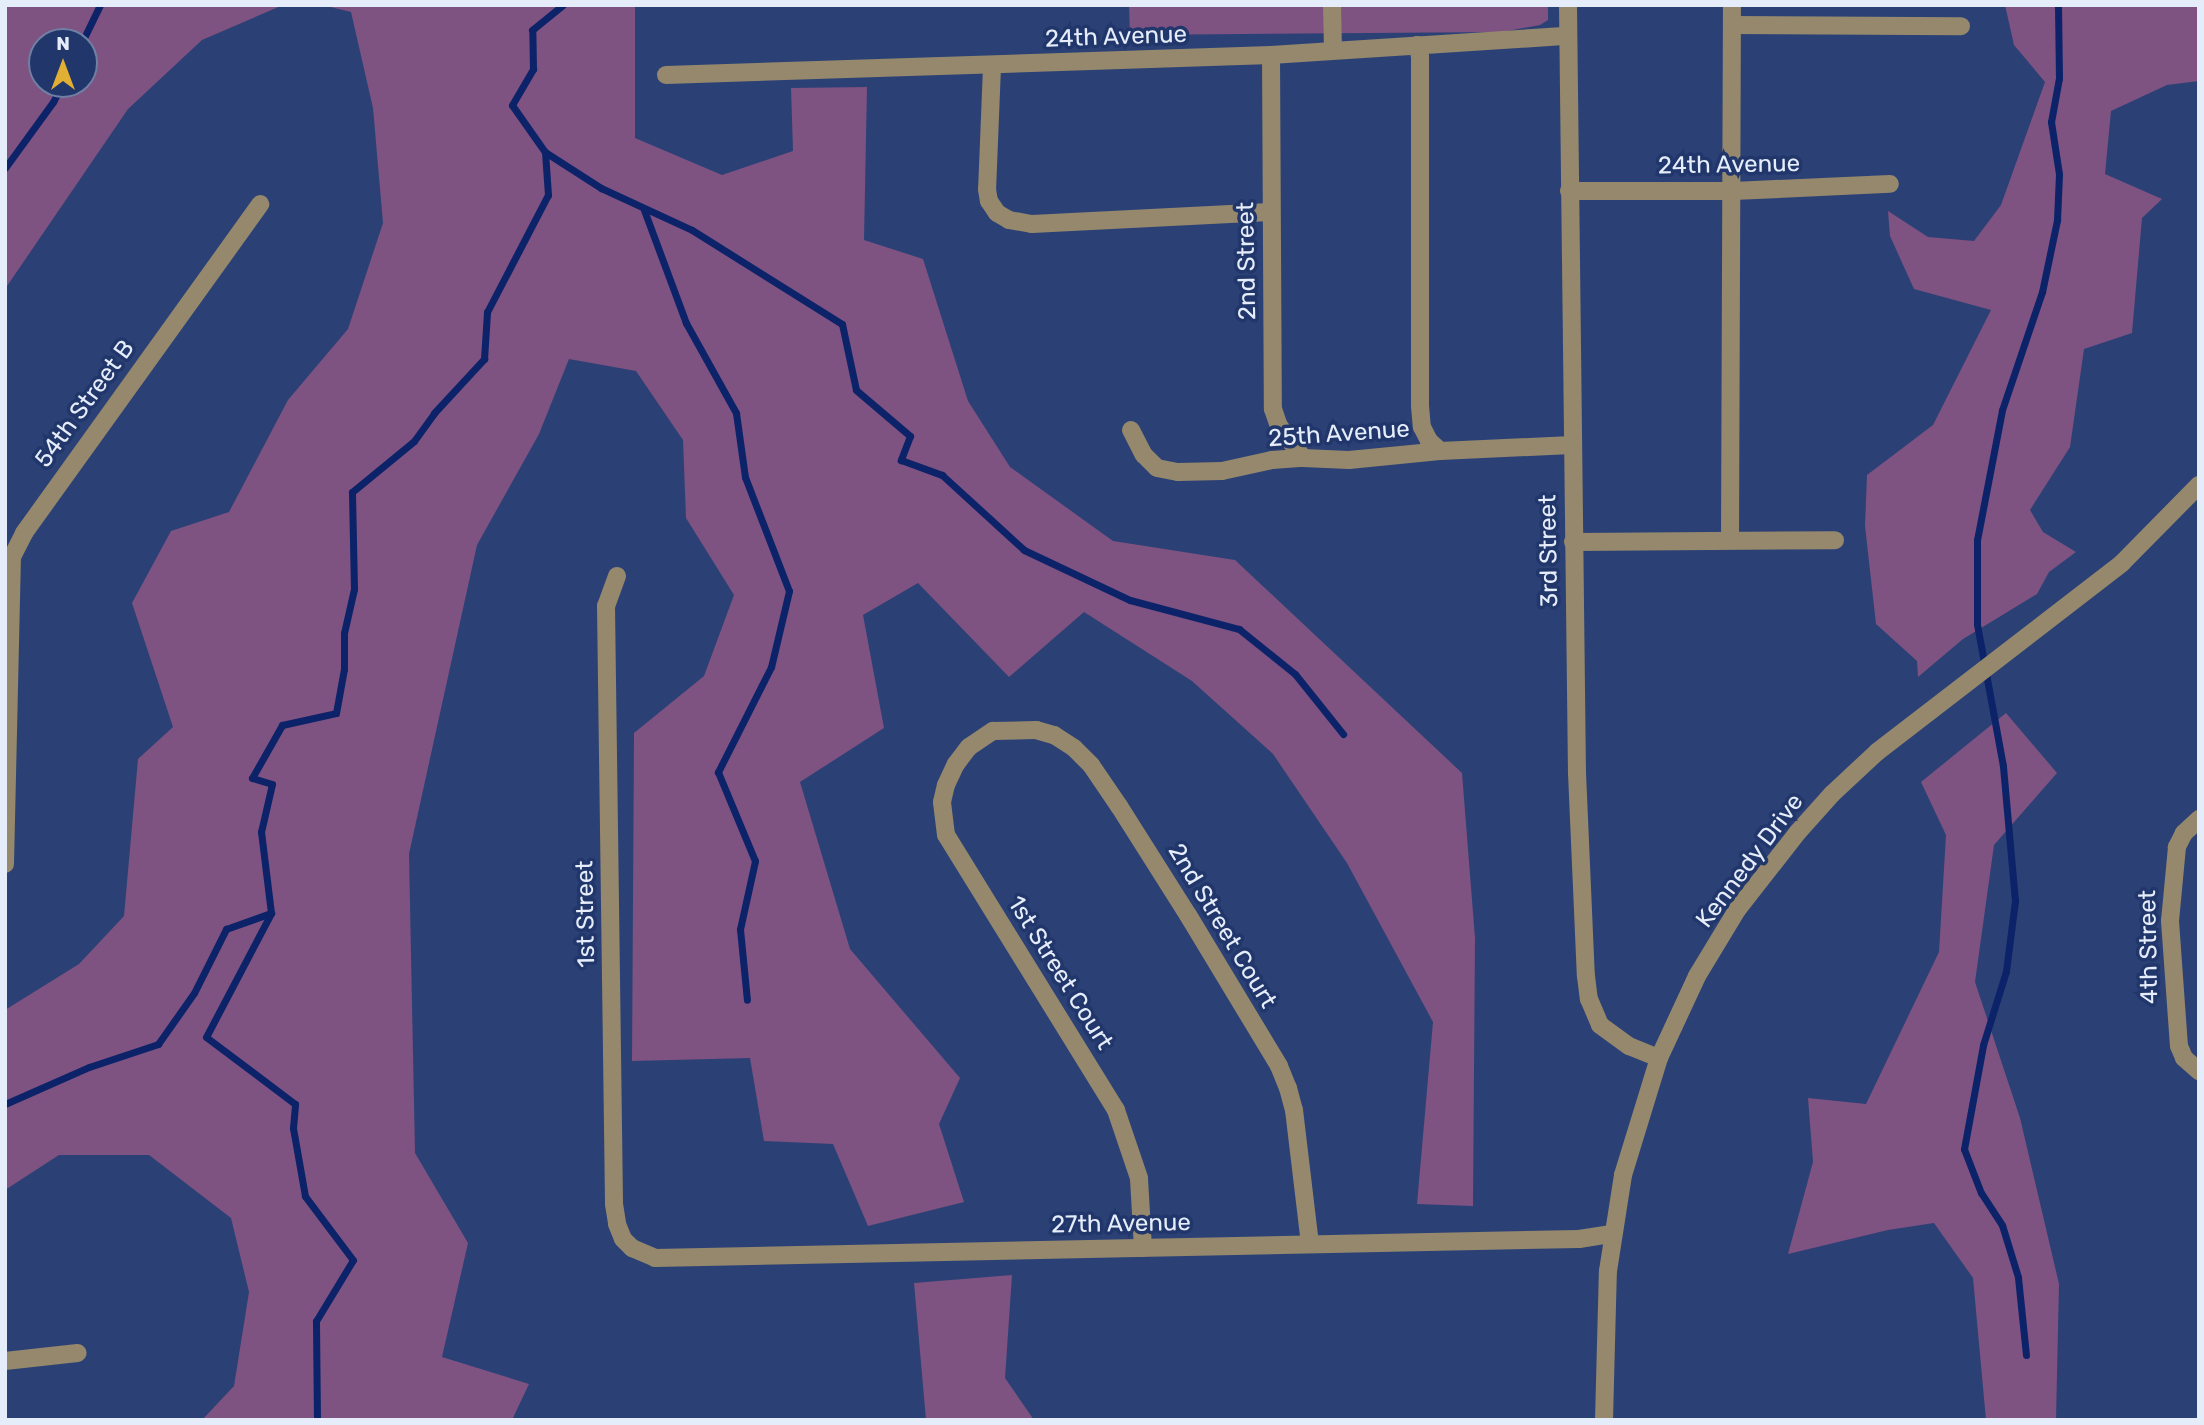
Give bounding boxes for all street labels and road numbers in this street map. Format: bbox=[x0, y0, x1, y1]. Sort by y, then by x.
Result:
street label: 24th Avenue bbox=[1044, 20, 1188, 54]
street label: 24th Avenue bbox=[1657, 149, 1801, 181]
street label: 2nd Street bbox=[1232, 202, 1262, 320]
street label: 54th Street B bbox=[29, 335, 141, 473]
street label: 25th Avenue bbox=[1267, 415, 1411, 453]
street label: 3rd Street bbox=[1534, 494, 1564, 608]
street label: Kennedy Drive bbox=[1690, 788, 1810, 934]
street label: 2nd Street Court bbox=[1162, 839, 1282, 1013]
street label: 1st Street bbox=[571, 860, 601, 968]
street label: 4th Street bbox=[2134, 890, 2164, 1004]
street label: 1st Street Court bbox=[1001, 891, 1119, 1055]
street label: 27th Avenue bbox=[1051, 1208, 1191, 1240]

